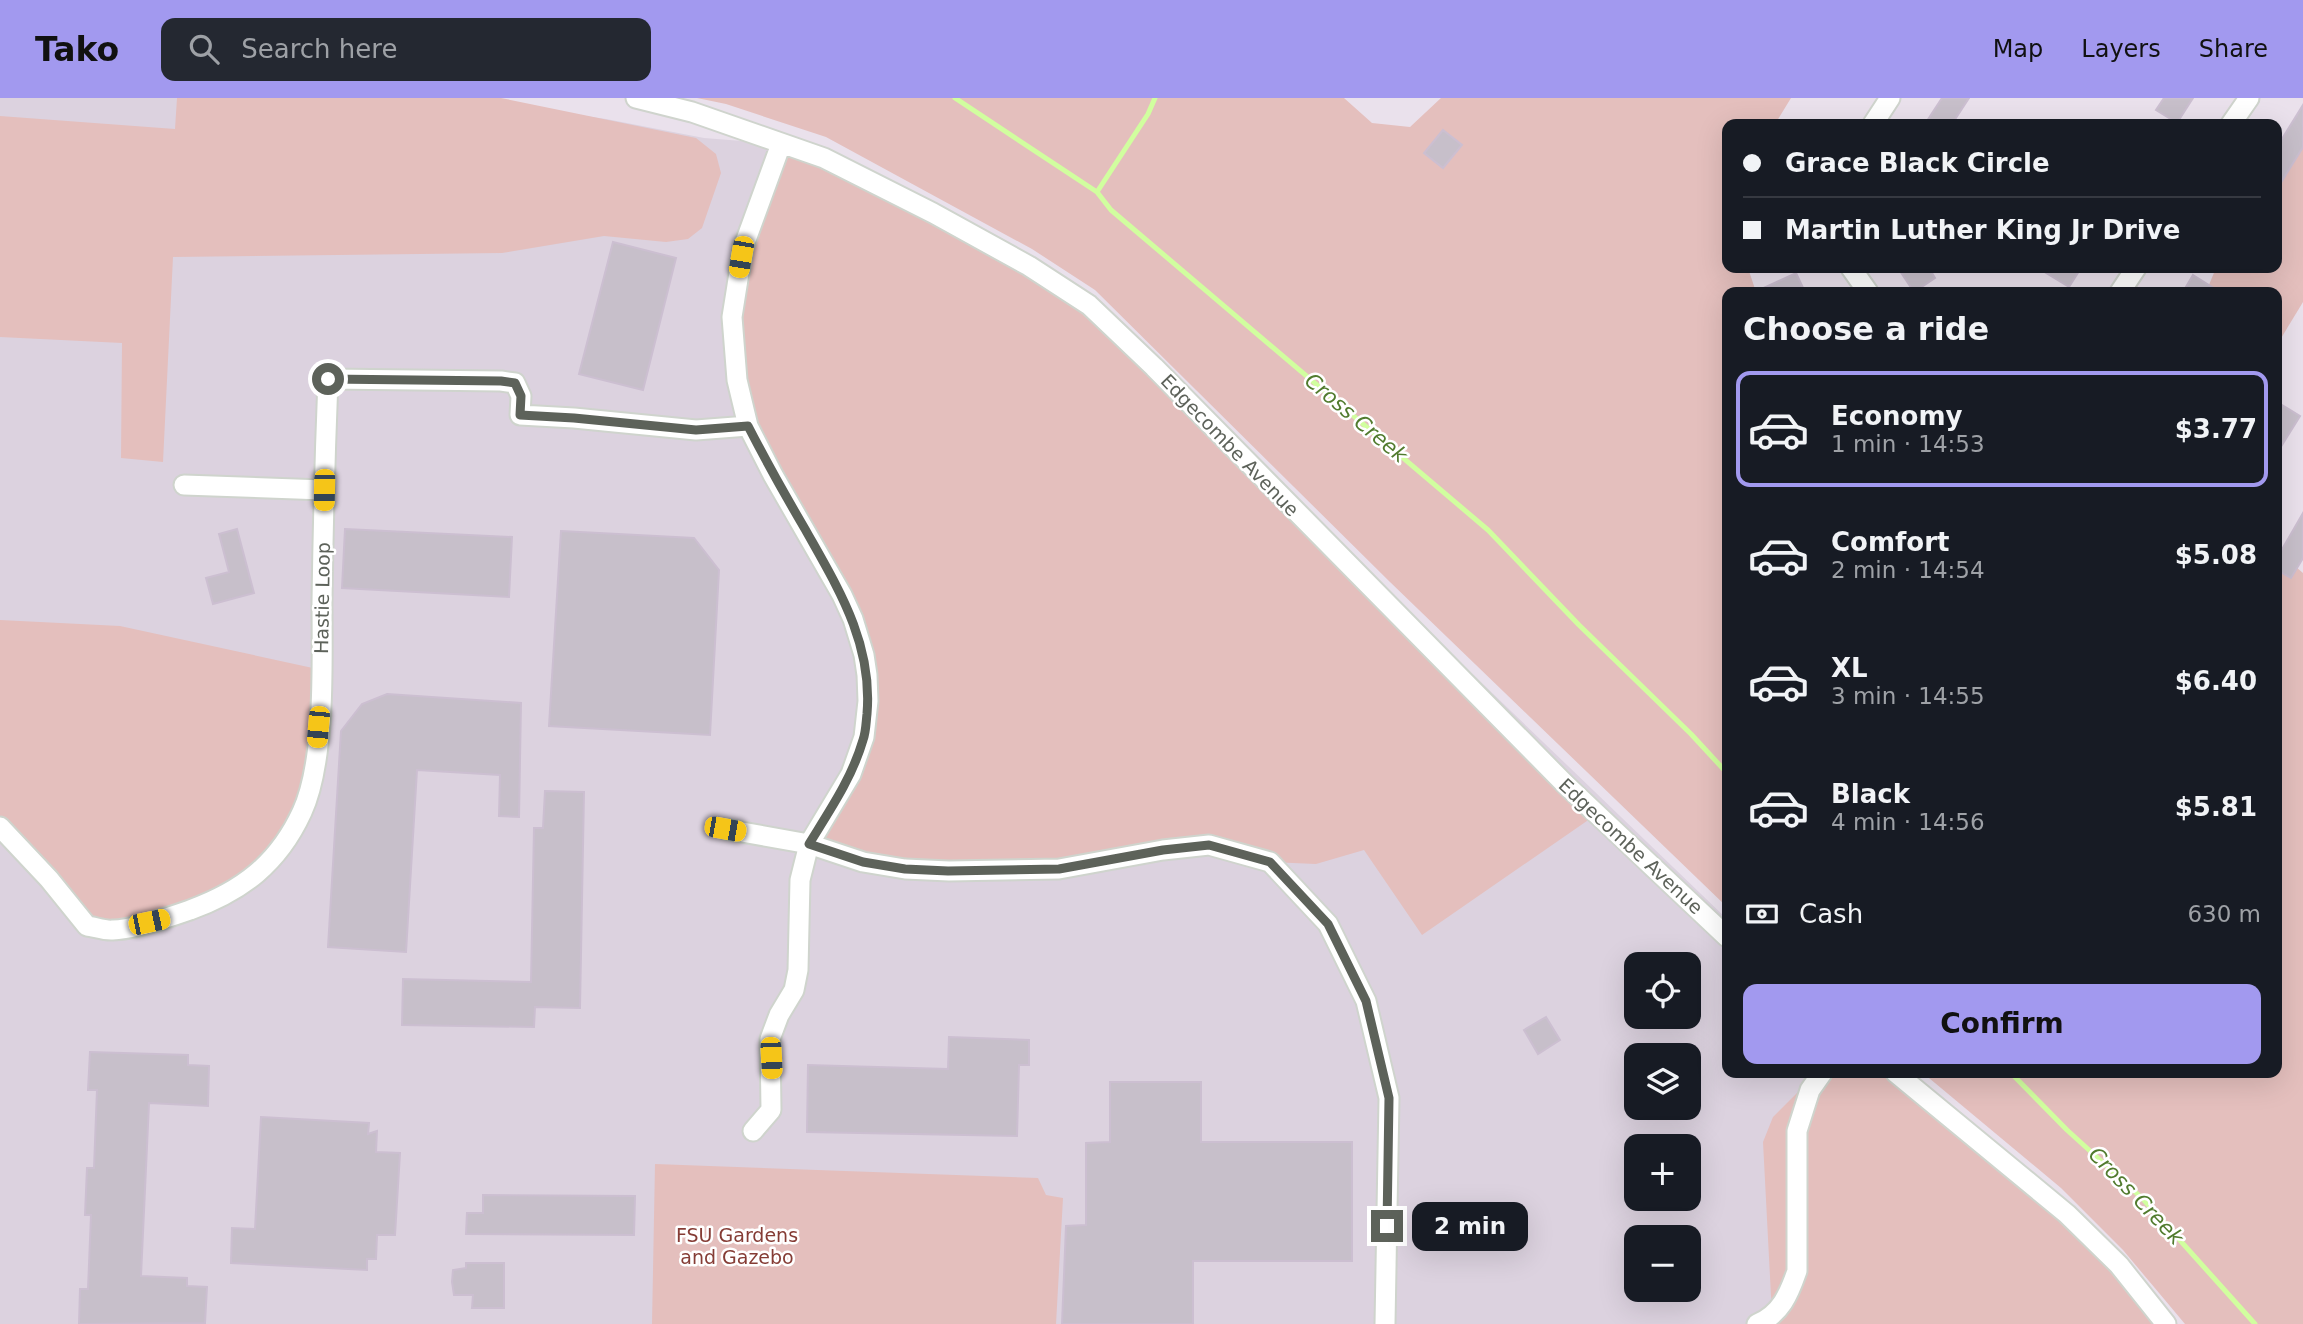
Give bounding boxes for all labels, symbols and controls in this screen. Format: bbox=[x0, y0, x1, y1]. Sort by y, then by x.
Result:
search box bbox=[161, 18, 651, 81]
text: Tako bbox=[35, 30, 119, 69]
icon: search bbox=[185, 30, 223, 68]
text: Search here bbox=[241, 34, 397, 64]
text: Map bbox=[1993, 35, 2043, 63]
text: Layers bbox=[2081, 35, 2161, 63]
text: Share bbox=[2199, 35, 2268, 63]
text: Grace Black Circle bbox=[1785, 148, 2050, 178]
text: Martin Luther King Jr Drive bbox=[1785, 215, 2180, 245]
car bbox=[728, 234, 755, 280]
text: Choose a ride bbox=[1743, 310, 1989, 348]
route start bbox=[312, 363, 344, 395]
water label: Cross Creek bbox=[1300, 368, 1413, 468]
street label: Edgecombe Avenue bbox=[1157, 369, 1303, 521]
icon: car bbox=[1747, 398, 1810, 461]
text: Economy bbox=[1831, 401, 1962, 431]
text: $3.77 bbox=[2175, 414, 2257, 444]
text: 1 min · 14:53 bbox=[1831, 431, 1985, 457]
car bbox=[314, 469, 335, 511]
icon: car bbox=[1747, 524, 1810, 587]
text: Comfort bbox=[1831, 527, 1949, 557]
text: $5.08 bbox=[2175, 540, 2257, 570]
street label: Hastie Loop bbox=[310, 542, 334, 654]
text: 2 min · 14:54 bbox=[1831, 557, 1985, 583]
icon: car bbox=[1747, 650, 1810, 713]
text: XL bbox=[1831, 653, 1868, 683]
text: $6.40 bbox=[2175, 666, 2257, 696]
text: 3 min · 14:55 bbox=[1831, 683, 1985, 709]
car bbox=[306, 705, 331, 749]
street label: Edgecombe Avenue bbox=[1554, 774, 1708, 918]
icon: car bbox=[1747, 776, 1810, 839]
text: Black bbox=[1831, 779, 1910, 809]
text: $5.81 bbox=[2175, 792, 2257, 822]
text: 4 min · 14:56 bbox=[1831, 809, 1985, 835]
car bbox=[703, 815, 748, 843]
icon: cash bbox=[1743, 895, 1781, 933]
text: Cash bbox=[1799, 899, 1863, 929]
text: 630 m bbox=[2187, 901, 2261, 927]
car bbox=[127, 907, 172, 937]
map controls bbox=[1624, 952, 1701, 1302]
button: locate bbox=[1624, 952, 1701, 1029]
button: Confirm bbox=[1743, 984, 2261, 1064]
car bbox=[760, 1036, 783, 1080]
button: layers bbox=[1624, 1043, 1701, 1120]
button: + bbox=[1624, 1134, 1701, 1211]
water label: Cross Creek bbox=[2084, 1142, 2189, 1250]
callout: 2 min bbox=[1412, 1202, 1527, 1250]
route end bbox=[1371, 1210, 1403, 1242]
text: 2 min bbox=[1434, 1213, 1506, 1239]
park label: FSU Gardens and Gazebo bbox=[676, 1224, 798, 1268]
button: − bbox=[1624, 1225, 1701, 1302]

